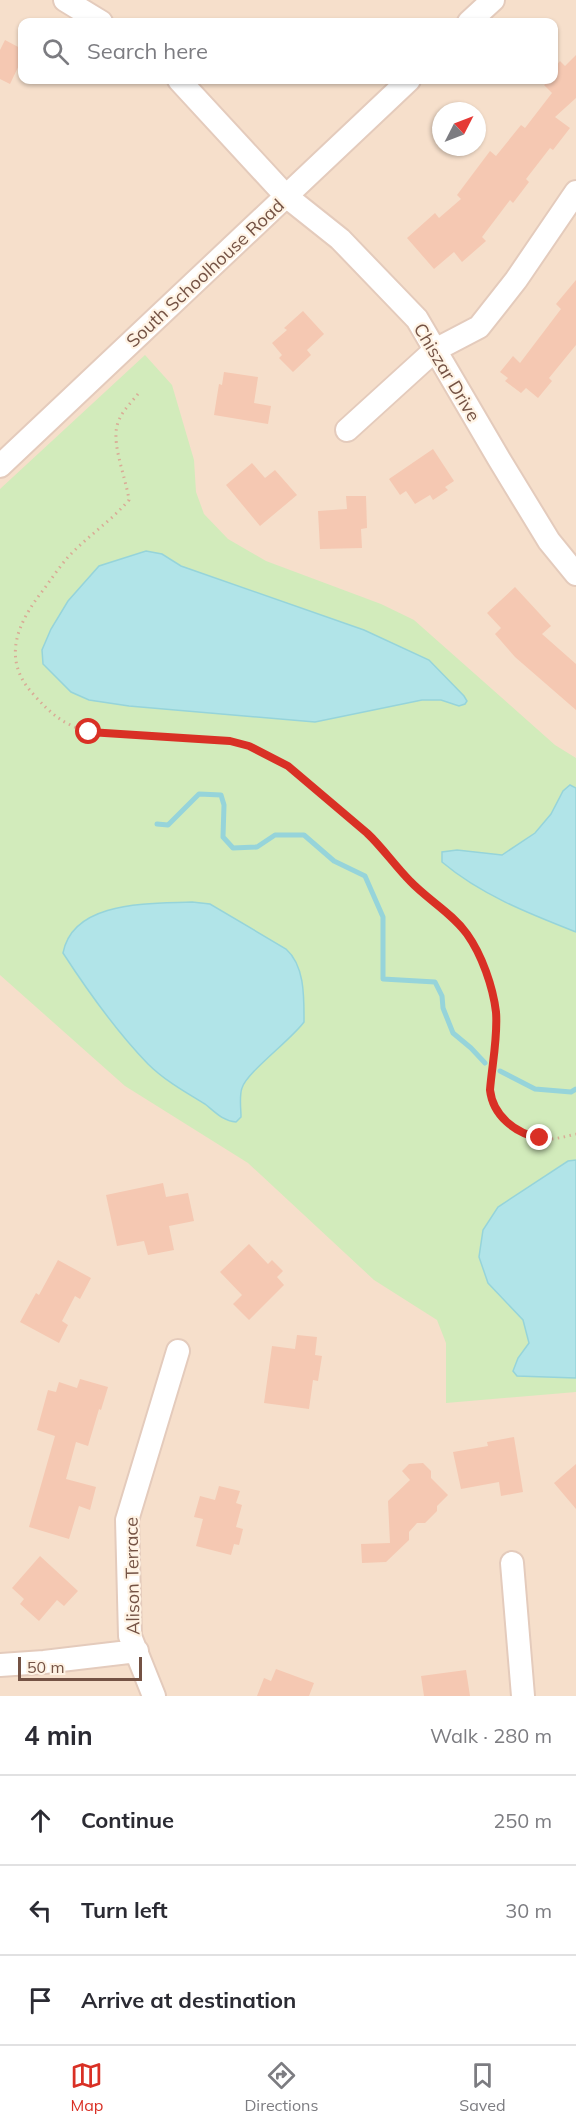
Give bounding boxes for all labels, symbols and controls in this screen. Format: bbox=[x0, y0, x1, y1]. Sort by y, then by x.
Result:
search box bbox=[18, 18, 558, 84]
icon: search bbox=[39, 35, 72, 68]
text: Search here bbox=[87, 37, 208, 65]
north arrow bbox=[432, 102, 486, 156]
street label: South Schoolhouse Road bbox=[121, 194, 289, 352]
street label: Chiszar Drive bbox=[409, 319, 485, 425]
route start bbox=[75, 718, 101, 744]
route end bbox=[526, 1124, 552, 1150]
street label: Alison Terrace bbox=[119, 1517, 145, 1635]
scale bar bbox=[18, 1654, 142, 1682]
text: 50 m bbox=[27, 1657, 64, 1677]
text: 4 min bbox=[24, 1719, 93, 1752]
text: Walk · 280 m bbox=[430, 1723, 552, 1748]
icon: ahead bbox=[24, 1804, 57, 1837]
text: Continue bbox=[81, 1806, 174, 1834]
text: 250 m bbox=[493, 1808, 552, 1833]
icon: left bbox=[24, 1894, 57, 1927]
text: Turn left bbox=[81, 1896, 168, 1924]
text: 30 m bbox=[505, 1898, 552, 1923]
icon: arrive bbox=[24, 1984, 57, 2017]
text: Arrive at destination bbox=[81, 1986, 296, 2014]
tab: Map bbox=[70, 2059, 103, 2115]
tab: Directions bbox=[244, 2059, 318, 2115]
tab: Saved bbox=[459, 2059, 506, 2115]

